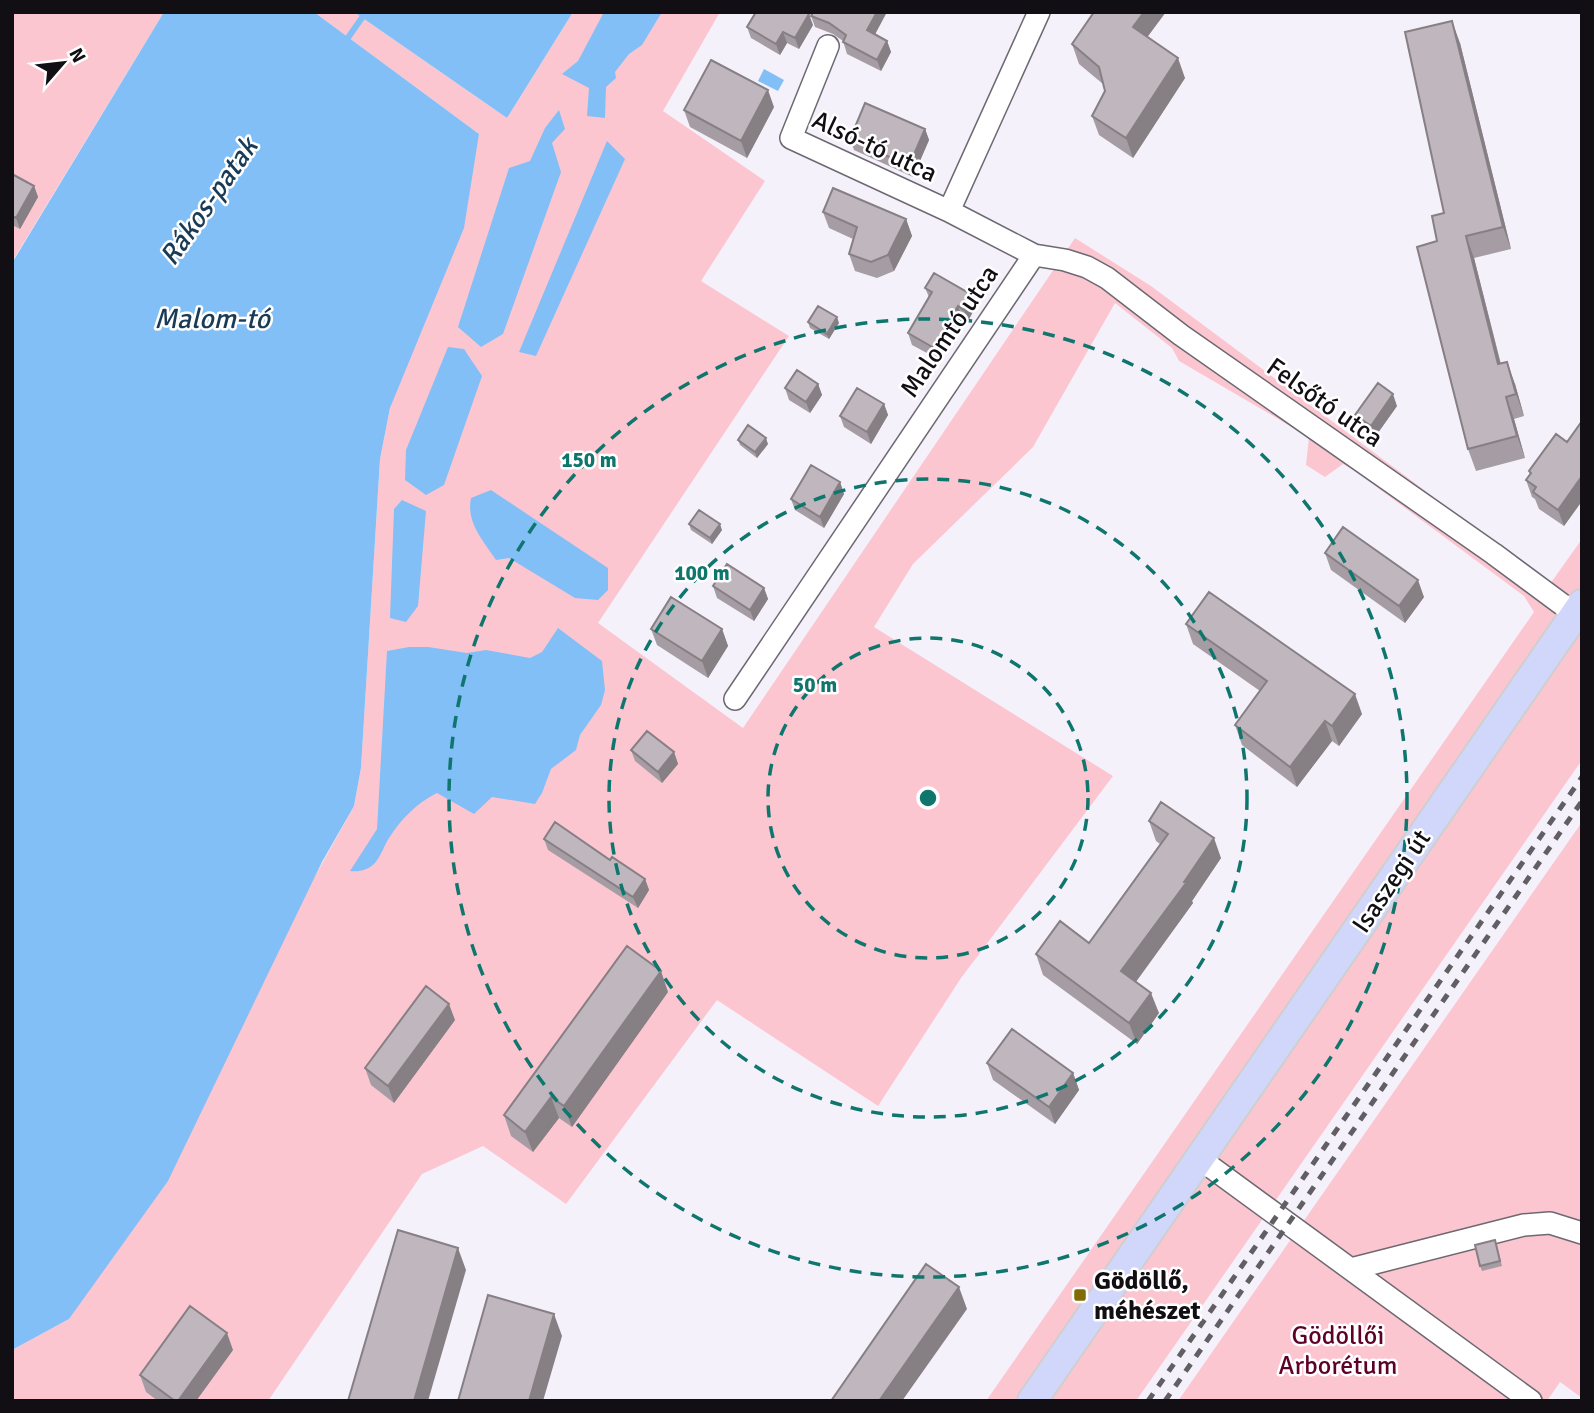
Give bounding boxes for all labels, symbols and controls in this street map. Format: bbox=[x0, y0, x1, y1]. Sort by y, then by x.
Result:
north arrow bbox=[28, 28, 98, 98]
text: N bbox=[63, 44, 91, 67]
street label: Alsó-tó utca bbox=[807, 104, 942, 190]
water label: Rákos-patak bbox=[153, 129, 267, 272]
street label: Malomtó utca bbox=[894, 259, 1006, 404]
water label: Malom-tó bbox=[154, 302, 271, 336]
street label: Felsőtó utca bbox=[1260, 351, 1389, 455]
text: 150 m bbox=[561, 447, 617, 473]
text: 100 m bbox=[674, 560, 730, 586]
text: 50 m bbox=[793, 672, 837, 698]
centre of rings bbox=[916, 786, 940, 810]
street label: Isaszegi út bbox=[1346, 824, 1438, 939]
place label: Gödöllő, méhészet bbox=[1094, 1265, 1201, 1327]
marker: Gödöllő, méhészet bbox=[1072, 1287, 1088, 1303]
park label: Gödöllői Arborétum bbox=[1279, 1320, 1397, 1382]

